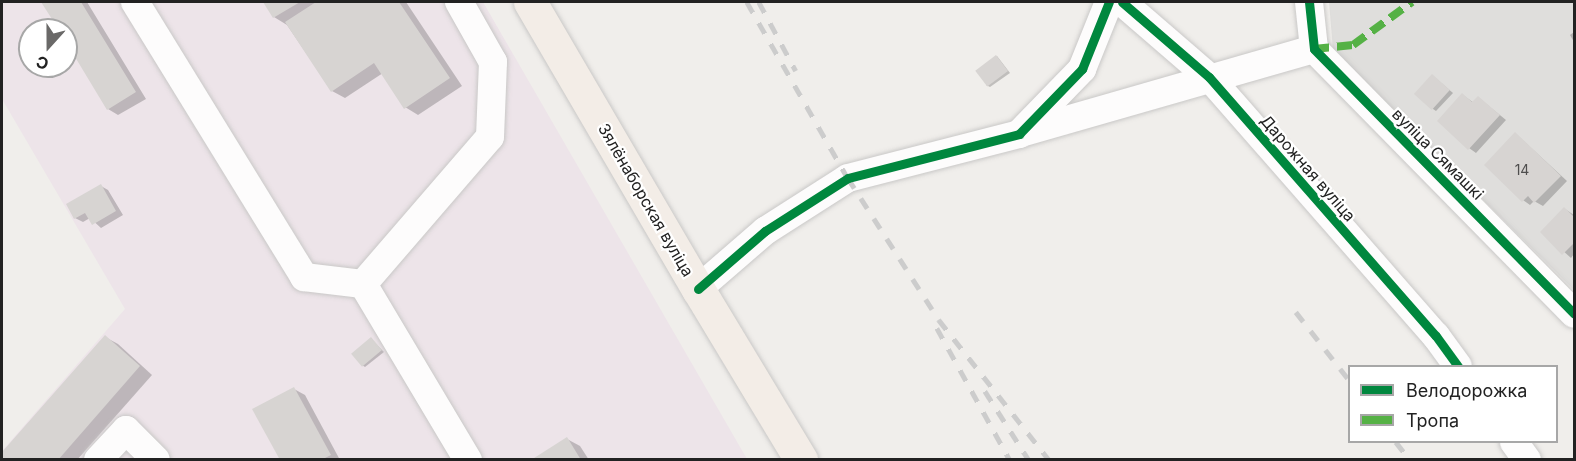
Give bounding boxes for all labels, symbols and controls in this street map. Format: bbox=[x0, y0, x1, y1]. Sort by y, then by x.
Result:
north arrow bbox=[18, 18, 78, 78]
text: С bbox=[33, 51, 51, 74]
street label: вуліца Сямашкі bbox=[1388, 104, 1488, 204]
street label: Дарожная вуліца bbox=[1257, 111, 1359, 225]
street label: Зялёнаборская вуліца bbox=[594, 120, 698, 280]
house number: 14 bbox=[1515, 162, 1529, 178]
legend bbox=[1348, 365, 1558, 443]
text: Велодорожка bbox=[1406, 380, 1527, 401]
text: Тропа bbox=[1406, 410, 1459, 431]

